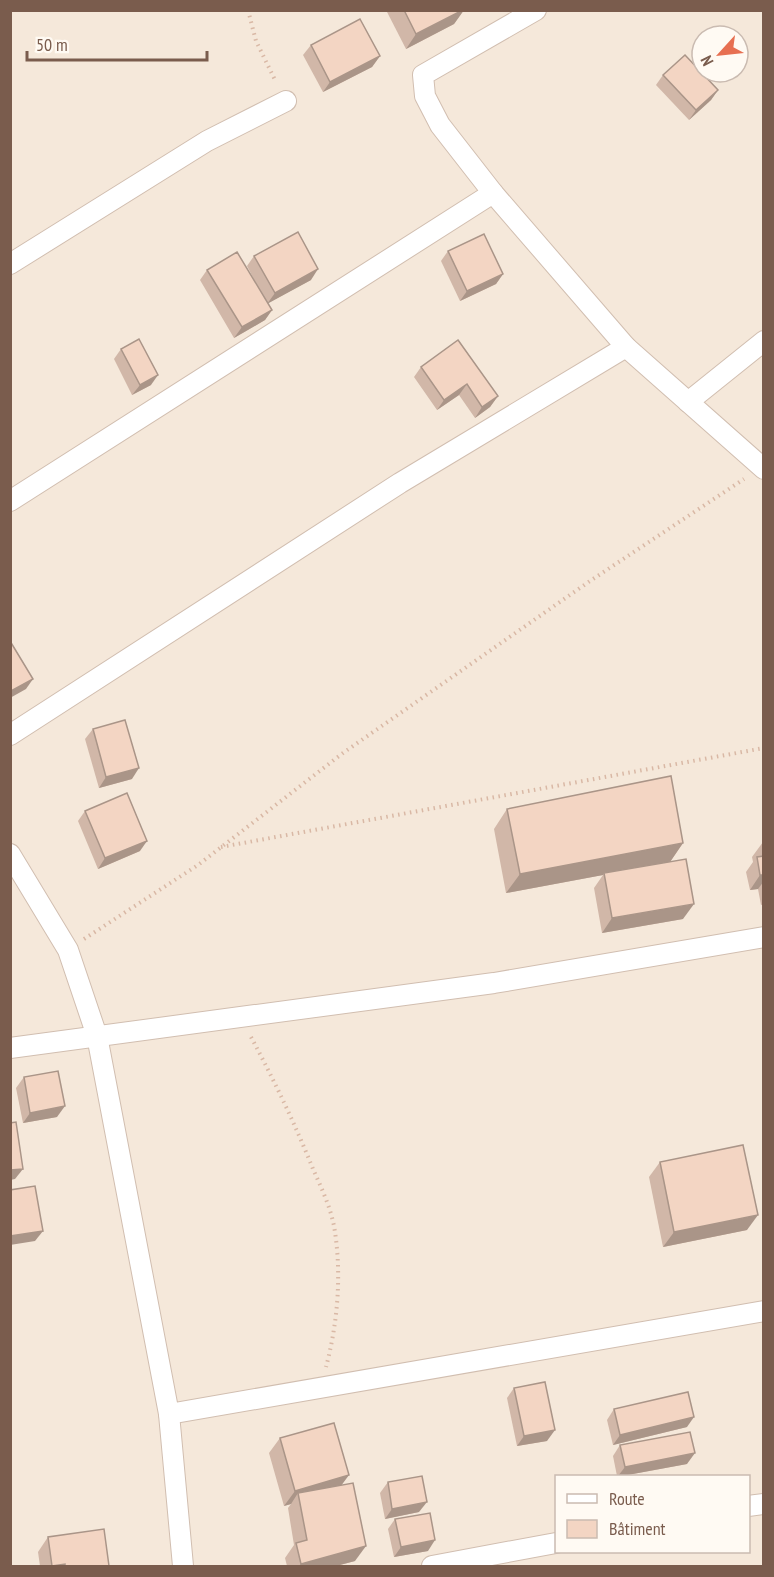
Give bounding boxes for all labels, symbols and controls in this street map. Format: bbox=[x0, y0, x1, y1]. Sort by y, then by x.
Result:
scale bar bbox=[27, 24, 207, 62]
north arrow bbox=[690, 24, 750, 84]
text: 50 m bbox=[36, 33, 68, 56]
text: N bbox=[696, 52, 718, 69]
legend bbox=[555, 1475, 750, 1553]
text: Route bbox=[609, 1487, 645, 1510]
text: Bâtiment bbox=[609, 1517, 666, 1540]

